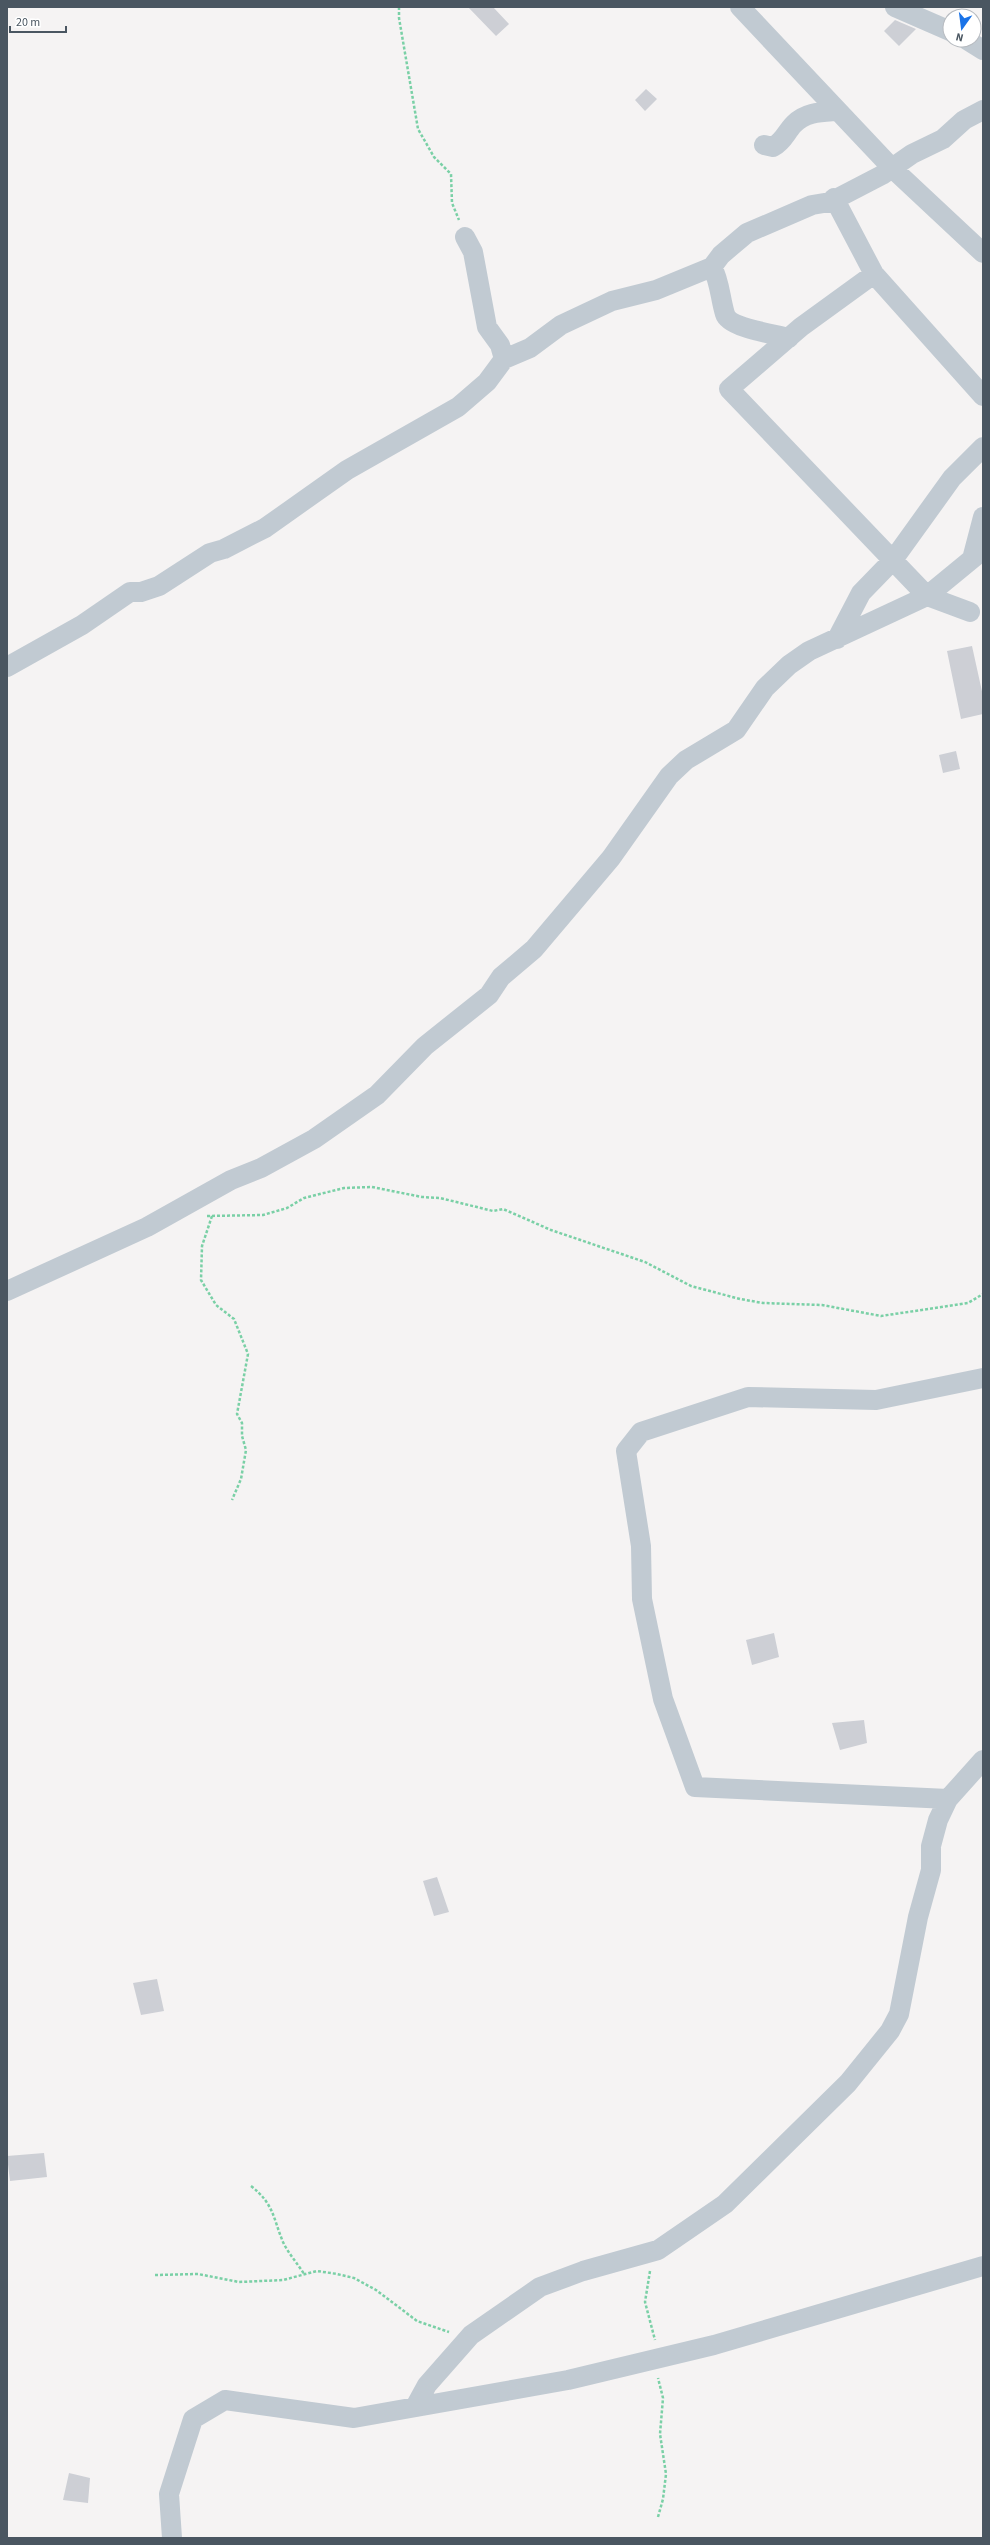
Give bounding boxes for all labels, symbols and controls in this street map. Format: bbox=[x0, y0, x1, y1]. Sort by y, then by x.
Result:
scale bar bbox=[10, 8, 66, 34]
north arrow bbox=[942, 8, 982, 48]
text: 20 m bbox=[16, 14, 40, 31]
text: N bbox=[954, 29, 965, 45]

